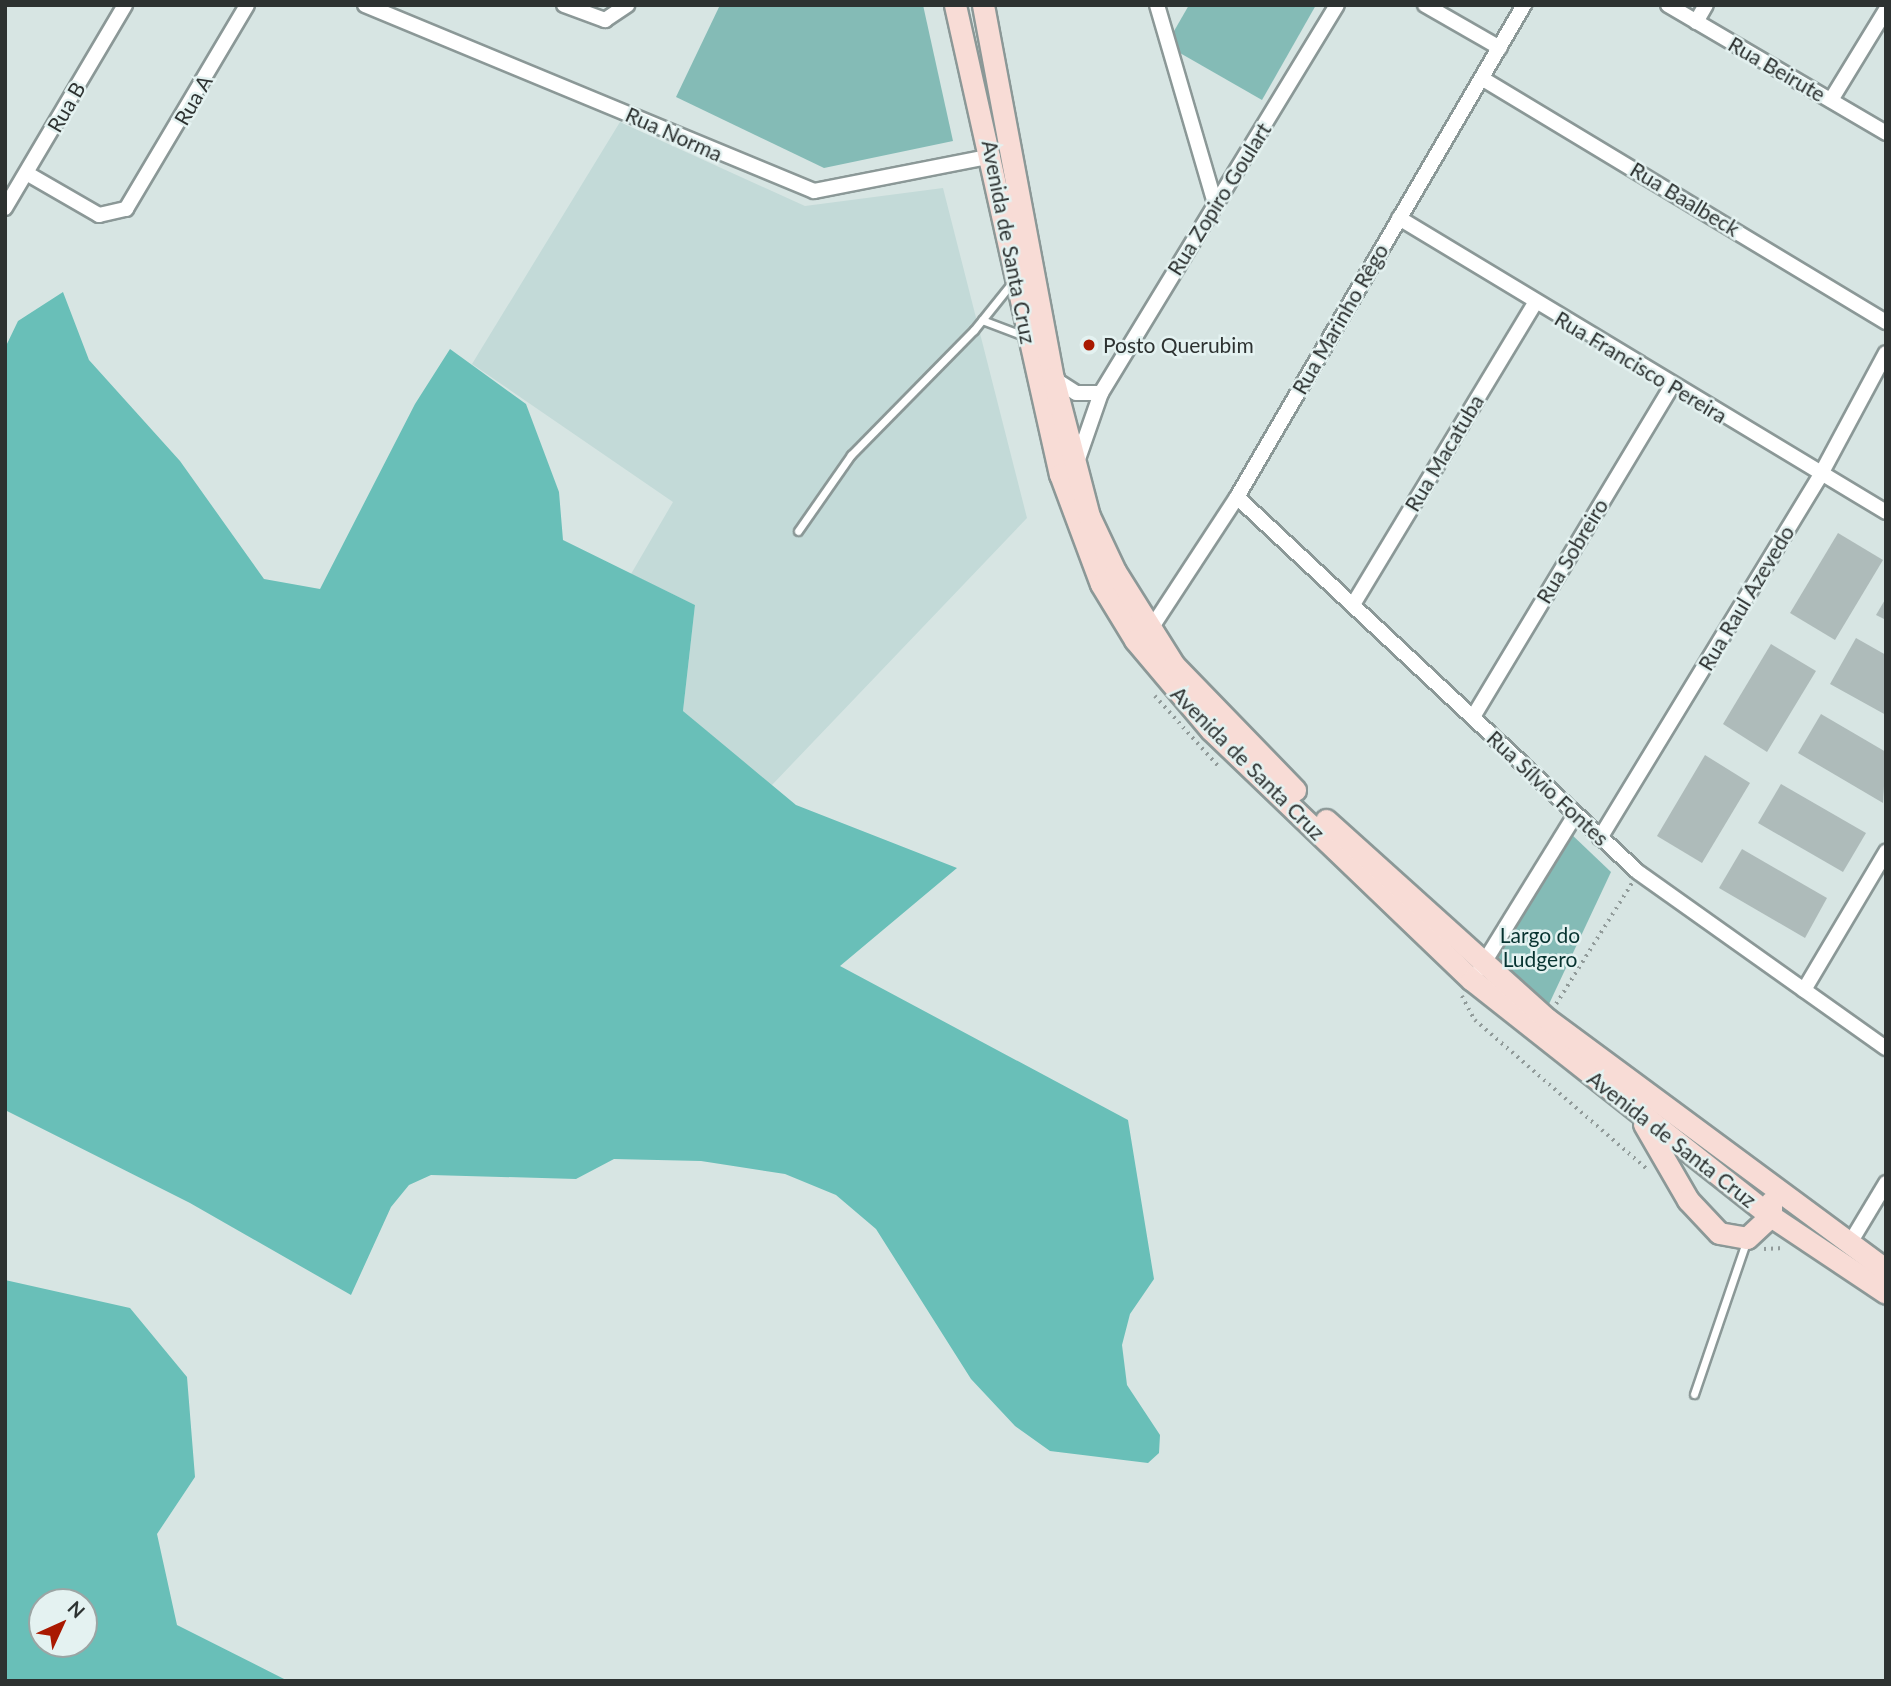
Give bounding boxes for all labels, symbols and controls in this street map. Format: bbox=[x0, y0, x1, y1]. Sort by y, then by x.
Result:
street label: Rua Beirute bbox=[1724, 31, 1830, 107]
street label: Rua A bbox=[168, 70, 218, 130]
street label: Rua B bbox=[42, 77, 90, 137]
street label: Rua Norma bbox=[622, 101, 726, 167]
street label: Rua Zopiro Goulart bbox=[1162, 118, 1276, 280]
street label: Avenida de Santa Cruz bbox=[977, 138, 1041, 346]
street label: Rua Baalbeck bbox=[1626, 157, 1744, 241]
street label: Rua Marinho Rêgo bbox=[1287, 239, 1393, 399]
street label: Rua Francisco Pereira bbox=[1550, 306, 1732, 428]
place label: Posto Querubim bbox=[1103, 332, 1254, 358]
marker: Posto Querubim bbox=[1081, 337, 1097, 353]
street label: Rua Macatuba bbox=[1399, 390, 1489, 516]
street label: Rua Sobreiro bbox=[1531, 494, 1613, 608]
street label: Rua Raul Azevedo bbox=[1693, 521, 1799, 675]
street label: Avenida de Santa Cruz bbox=[1166, 681, 1330, 845]
street label: Rua Sílvio Fontes bbox=[1482, 725, 1614, 851]
park label: Largo do Ludgero bbox=[1500, 922, 1580, 972]
street label: Avenida de Santa Cruz bbox=[1583, 1065, 1761, 1213]
north arrow bbox=[28, 1588, 98, 1658]
text: N bbox=[63, 1596, 90, 1623]

